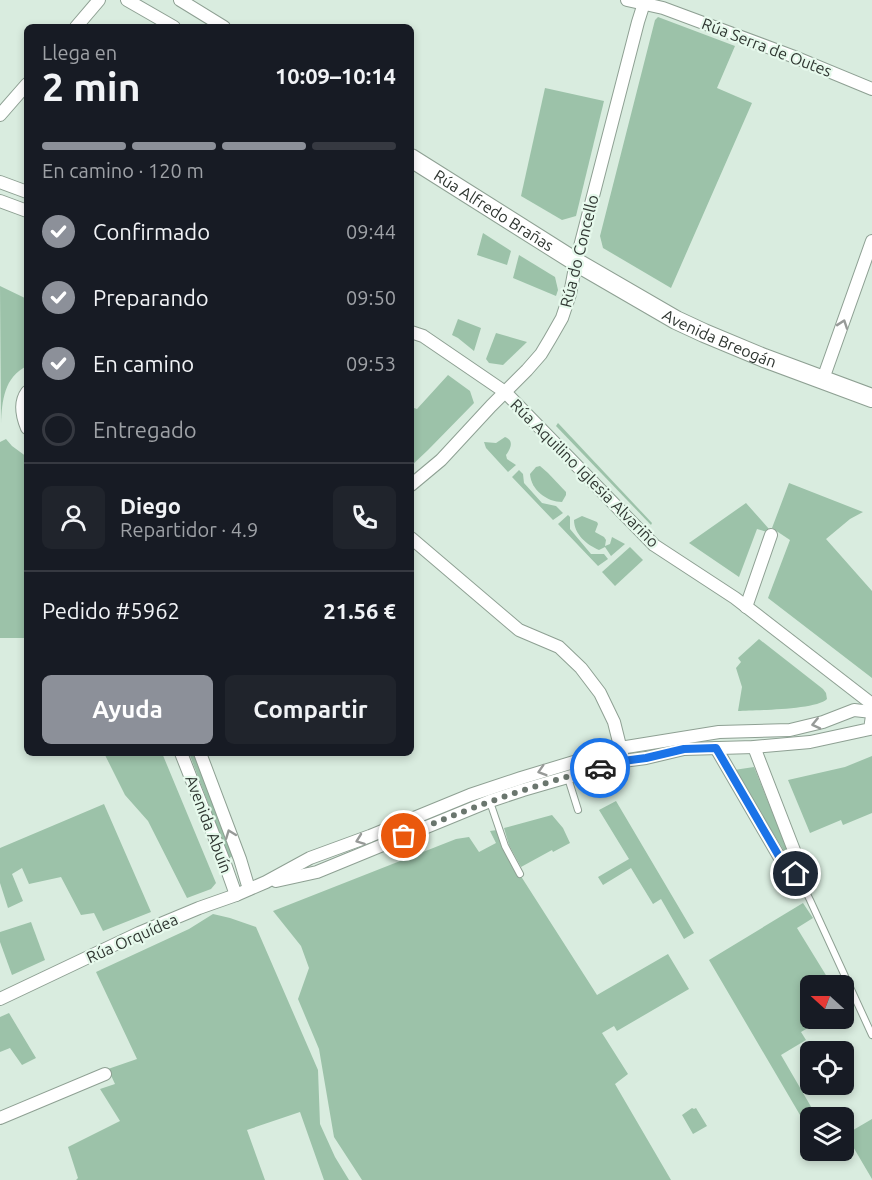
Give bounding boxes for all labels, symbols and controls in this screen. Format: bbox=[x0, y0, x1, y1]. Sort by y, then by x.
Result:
street label: Rúa Serra de Outes bbox=[700, 14, 835, 80]
text: Llega en bbox=[42, 41, 117, 64]
text: 10:09–10:14 bbox=[275, 63, 396, 88]
text: 2 min bbox=[42, 65, 141, 108]
text: En camino · 120 m bbox=[42, 159, 204, 182]
street label: Rúa Alfredo Brañas bbox=[431, 166, 557, 255]
street label: Rúa do Concello bbox=[556, 193, 602, 309]
icon: check bbox=[42, 215, 75, 248]
text: Confirmado bbox=[93, 219, 210, 244]
text: 09:44 bbox=[346, 220, 396, 243]
icon: check bbox=[42, 281, 75, 314]
text: Preparando bbox=[93, 285, 209, 310]
text: 09:50 bbox=[346, 286, 396, 309]
street label: Avenida Breogán bbox=[660, 305, 779, 371]
one-way arrow bbox=[835, 319, 848, 330]
icon: check bbox=[42, 347, 75, 380]
text: En camino bbox=[93, 351, 194, 376]
text: 09:53 bbox=[346, 352, 396, 375]
street label: Rúa Aquilino Iglesia Alvariño bbox=[507, 395, 663, 551]
text: Entregado bbox=[93, 417, 197, 442]
button: person bbox=[42, 486, 105, 549]
button: phone bbox=[333, 486, 396, 549]
text: Diego bbox=[120, 493, 181, 518]
text: Repartidor · 4.9 bbox=[120, 518, 258, 541]
text: Pedido #5962 bbox=[42, 598, 180, 623]
text: 21.56 € bbox=[323, 598, 396, 623]
button: Ayuda bbox=[42, 675, 213, 744]
button: Compartir bbox=[225, 675, 396, 744]
one-way arrow bbox=[811, 716, 821, 729]
courier bbox=[570, 738, 630, 798]
icon: car bbox=[584, 752, 617, 785]
one-way arrow bbox=[537, 764, 548, 776]
street label: Avenida Abuín bbox=[182, 773, 236, 875]
pin bbox=[378, 810, 429, 861]
icon: bag bbox=[387, 819, 420, 852]
one-way arrow bbox=[225, 829, 238, 839]
one-way arrow bbox=[355, 833, 366, 845]
pin bbox=[770, 848, 821, 899]
icon: home bbox=[779, 857, 812, 890]
street label: Rúa Orquídea bbox=[83, 910, 181, 966]
north arrow bbox=[800, 975, 854, 1029]
map controls bbox=[800, 975, 854, 1161]
button: locate bbox=[800, 1041, 854, 1095]
button: layers bbox=[800, 1107, 854, 1161]

